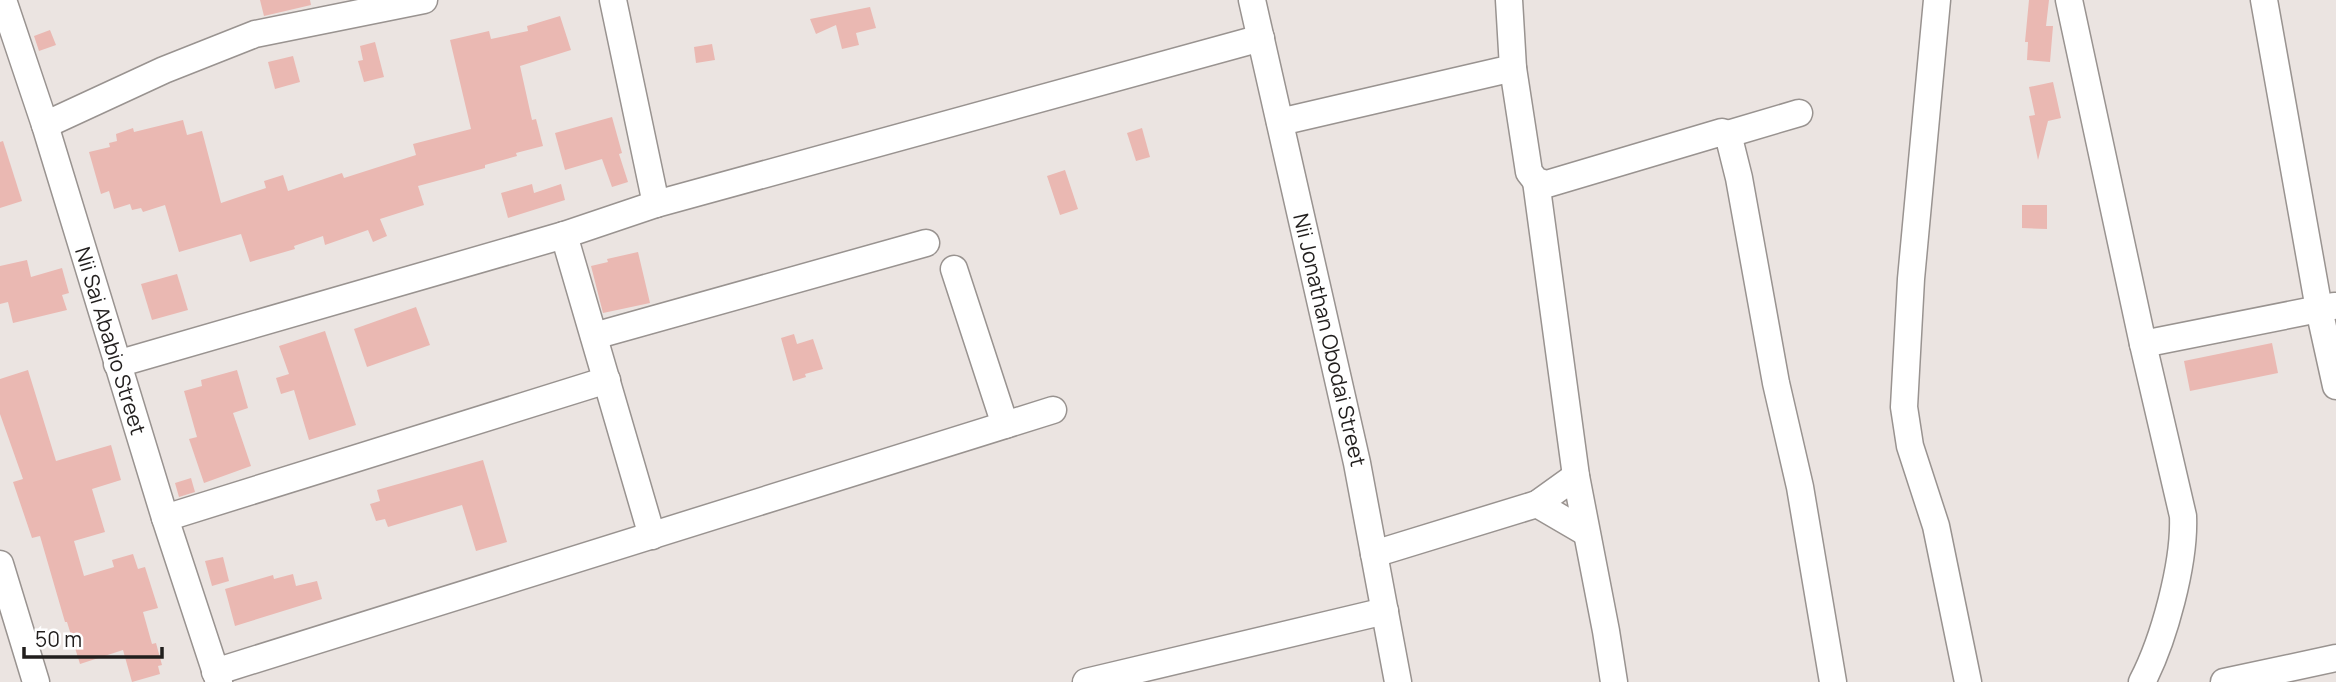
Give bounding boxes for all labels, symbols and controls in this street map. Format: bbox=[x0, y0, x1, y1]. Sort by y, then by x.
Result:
street label: Nii Jonathan Obodai Street bbox=[1287, 211, 1373, 469]
street label: Nii Sai Ababio Street bbox=[69, 243, 153, 438]
scale bar bbox=[24, 616, 163, 660]
text: 50 m bbox=[35, 625, 82, 653]

